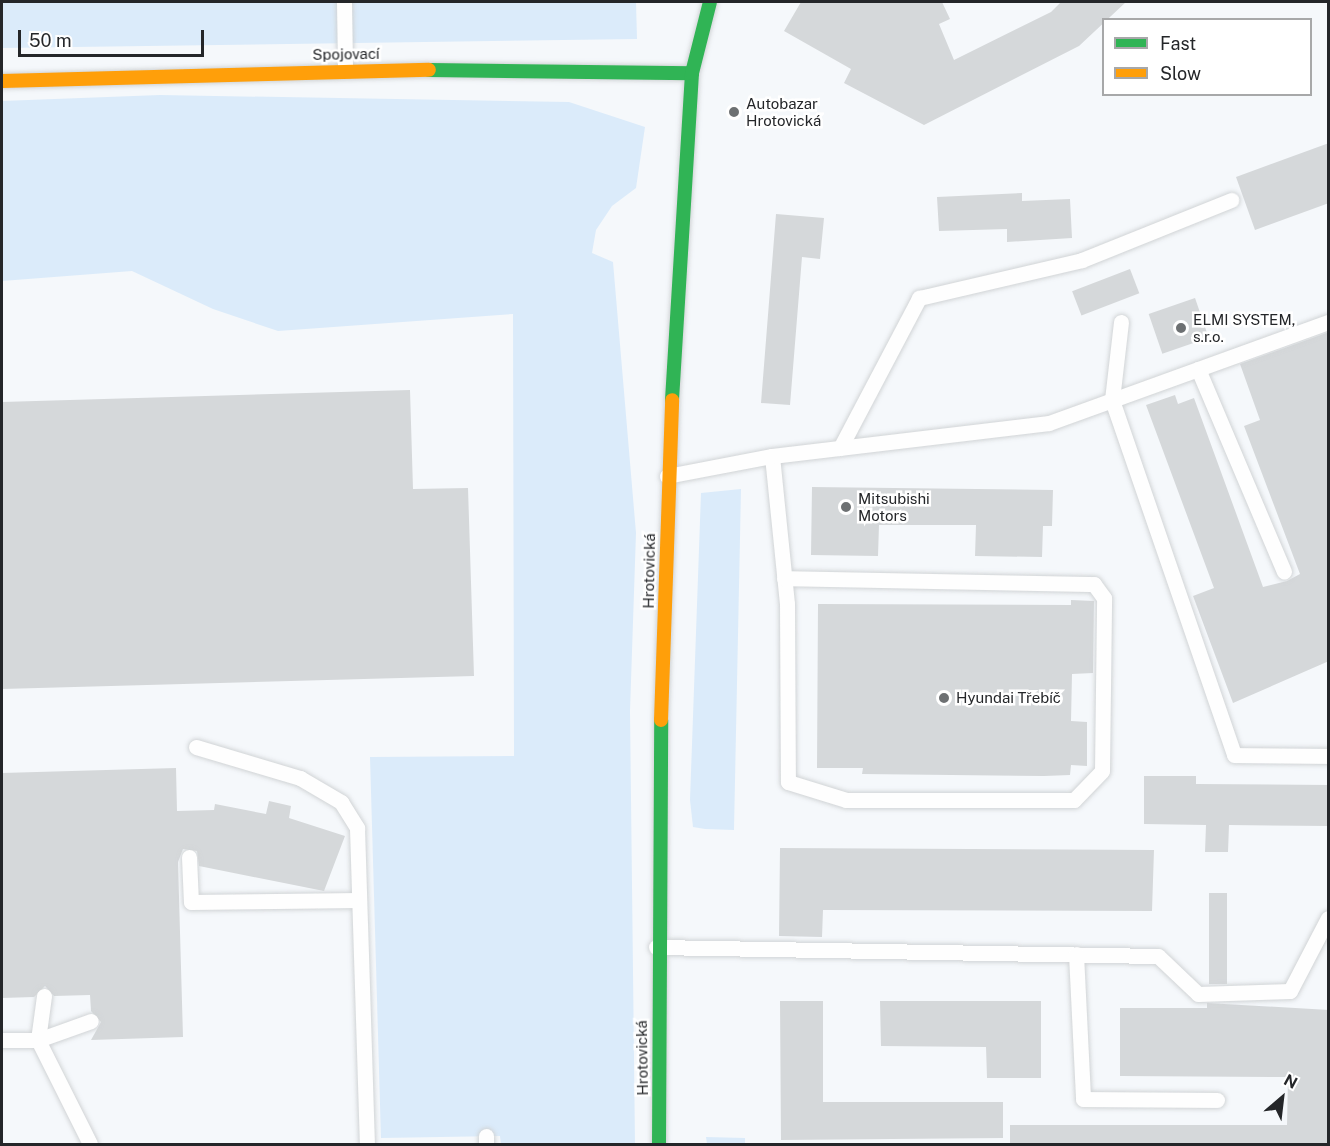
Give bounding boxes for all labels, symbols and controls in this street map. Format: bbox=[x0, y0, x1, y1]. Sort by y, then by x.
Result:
scale bar bbox=[21, 18, 207, 56]
legend bbox=[1102, 18, 1312, 96]
text: 50 m bbox=[29, 30, 72, 51]
text: Fast bbox=[1160, 33, 1196, 54]
street label: Spojovací bbox=[312, 44, 380, 64]
text: Slow bbox=[1160, 63, 1201, 84]
place label: Autobazar Hrotovická bbox=[746, 94, 821, 129]
marker: Autobazar Hrotovická bbox=[727, 105, 741, 119]
place label: ELMI SYSTEM, s.r.o. bbox=[1193, 310, 1295, 345]
marker: ELMI SYSTEM, s.r.o. bbox=[1174, 321, 1188, 335]
place label: Mitsubishi Motors bbox=[858, 489, 930, 524]
marker: Mitsubishi Motors bbox=[839, 500, 853, 514]
street label: Hrotovická bbox=[639, 533, 659, 609]
place label: Hyundai Třebíč bbox=[956, 689, 1061, 707]
marker: Hyundai Třebíč bbox=[937, 691, 951, 705]
street label: Hrotovická bbox=[632, 1020, 652, 1096]
north arrow bbox=[1252, 1068, 1312, 1128]
text: N bbox=[1281, 1070, 1301, 1093]

